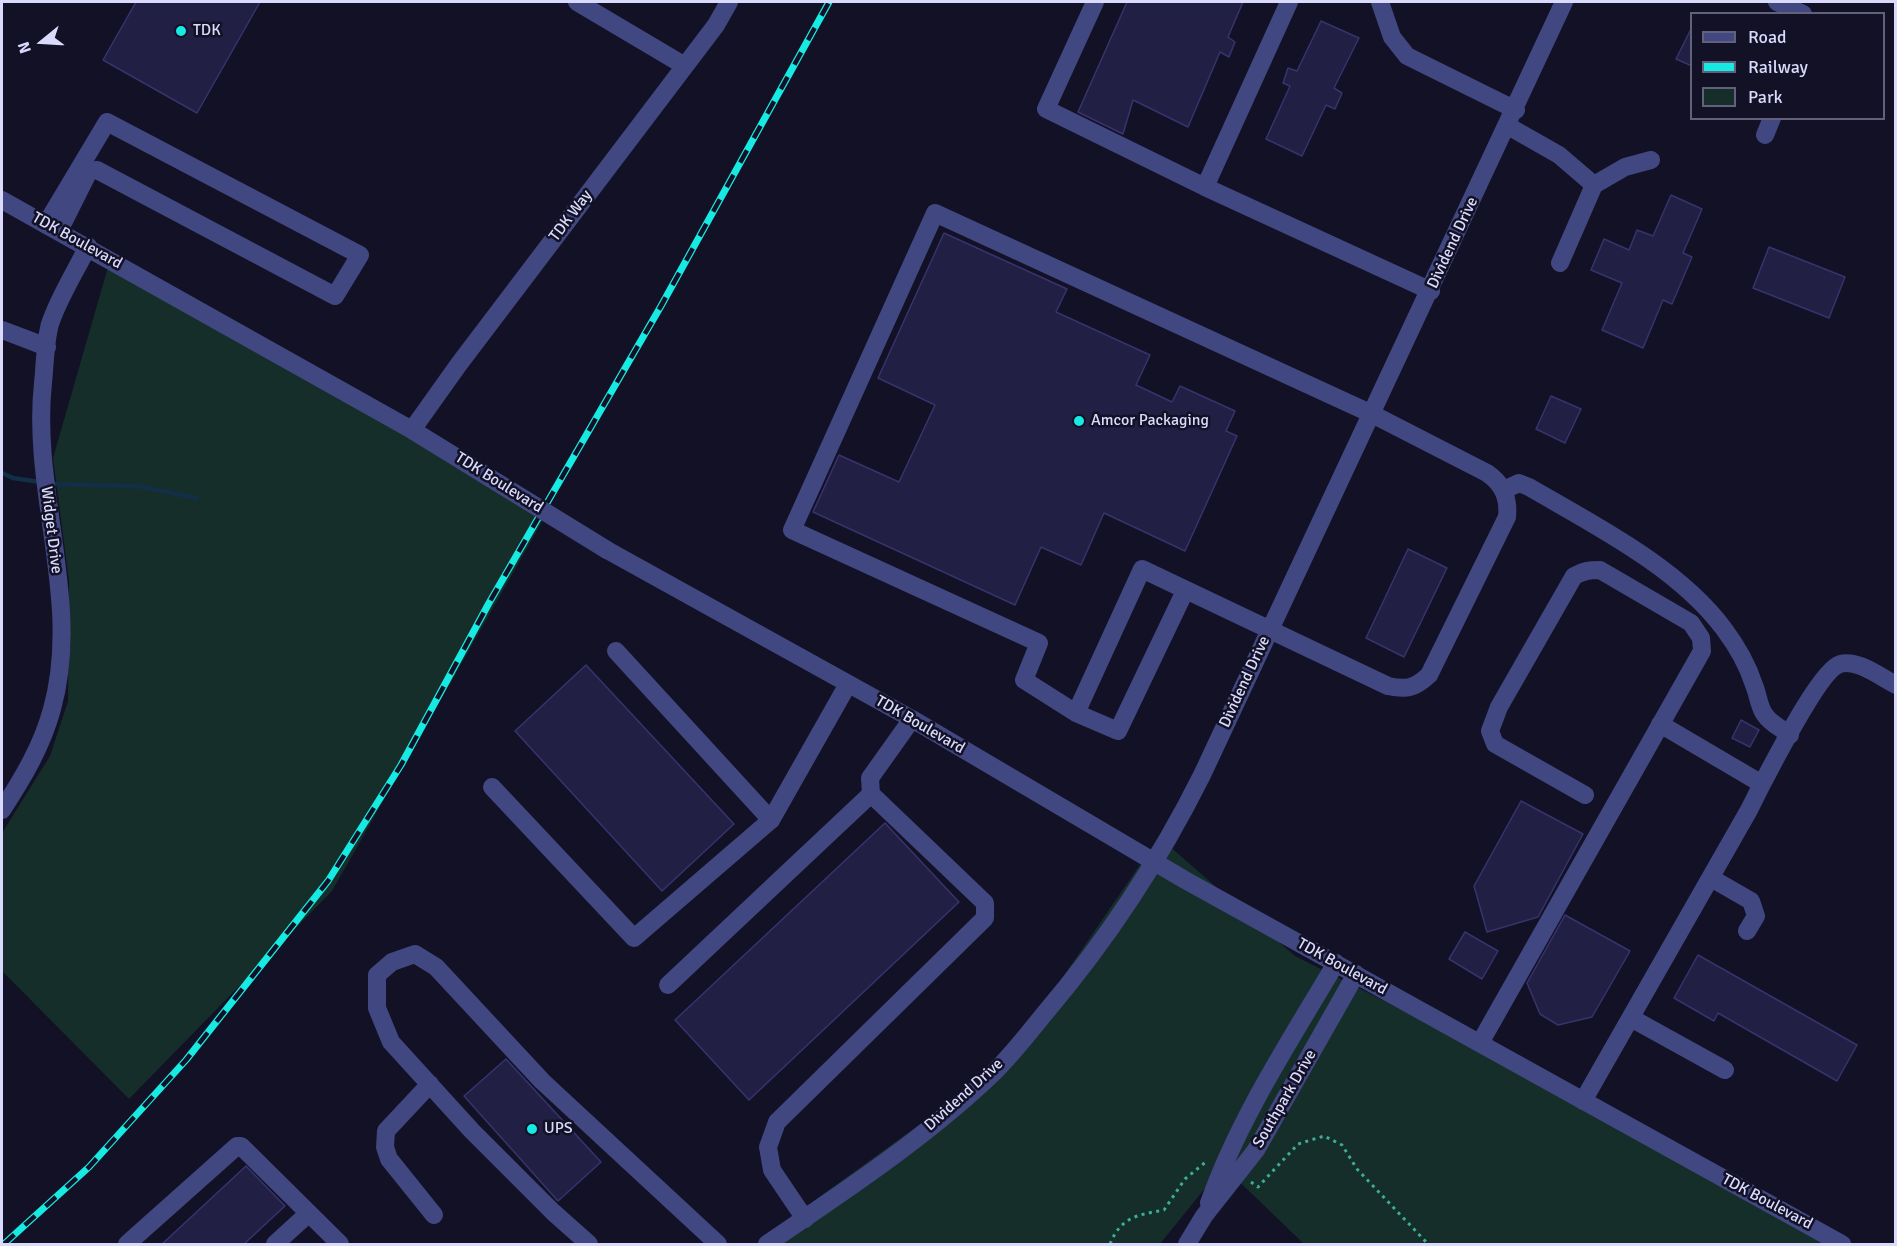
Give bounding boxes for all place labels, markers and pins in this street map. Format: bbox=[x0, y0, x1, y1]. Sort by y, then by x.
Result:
place label: TDK bbox=[193, 21, 221, 41]
marker: TDK bbox=[174, 24, 188, 38]
place label: Amcor Packaging bbox=[1091, 411, 1209, 431]
marker: Amcor Packaging bbox=[1072, 414, 1086, 428]
place label: UPS bbox=[544, 1119, 573, 1139]
marker: UPS bbox=[525, 1122, 539, 1136]

